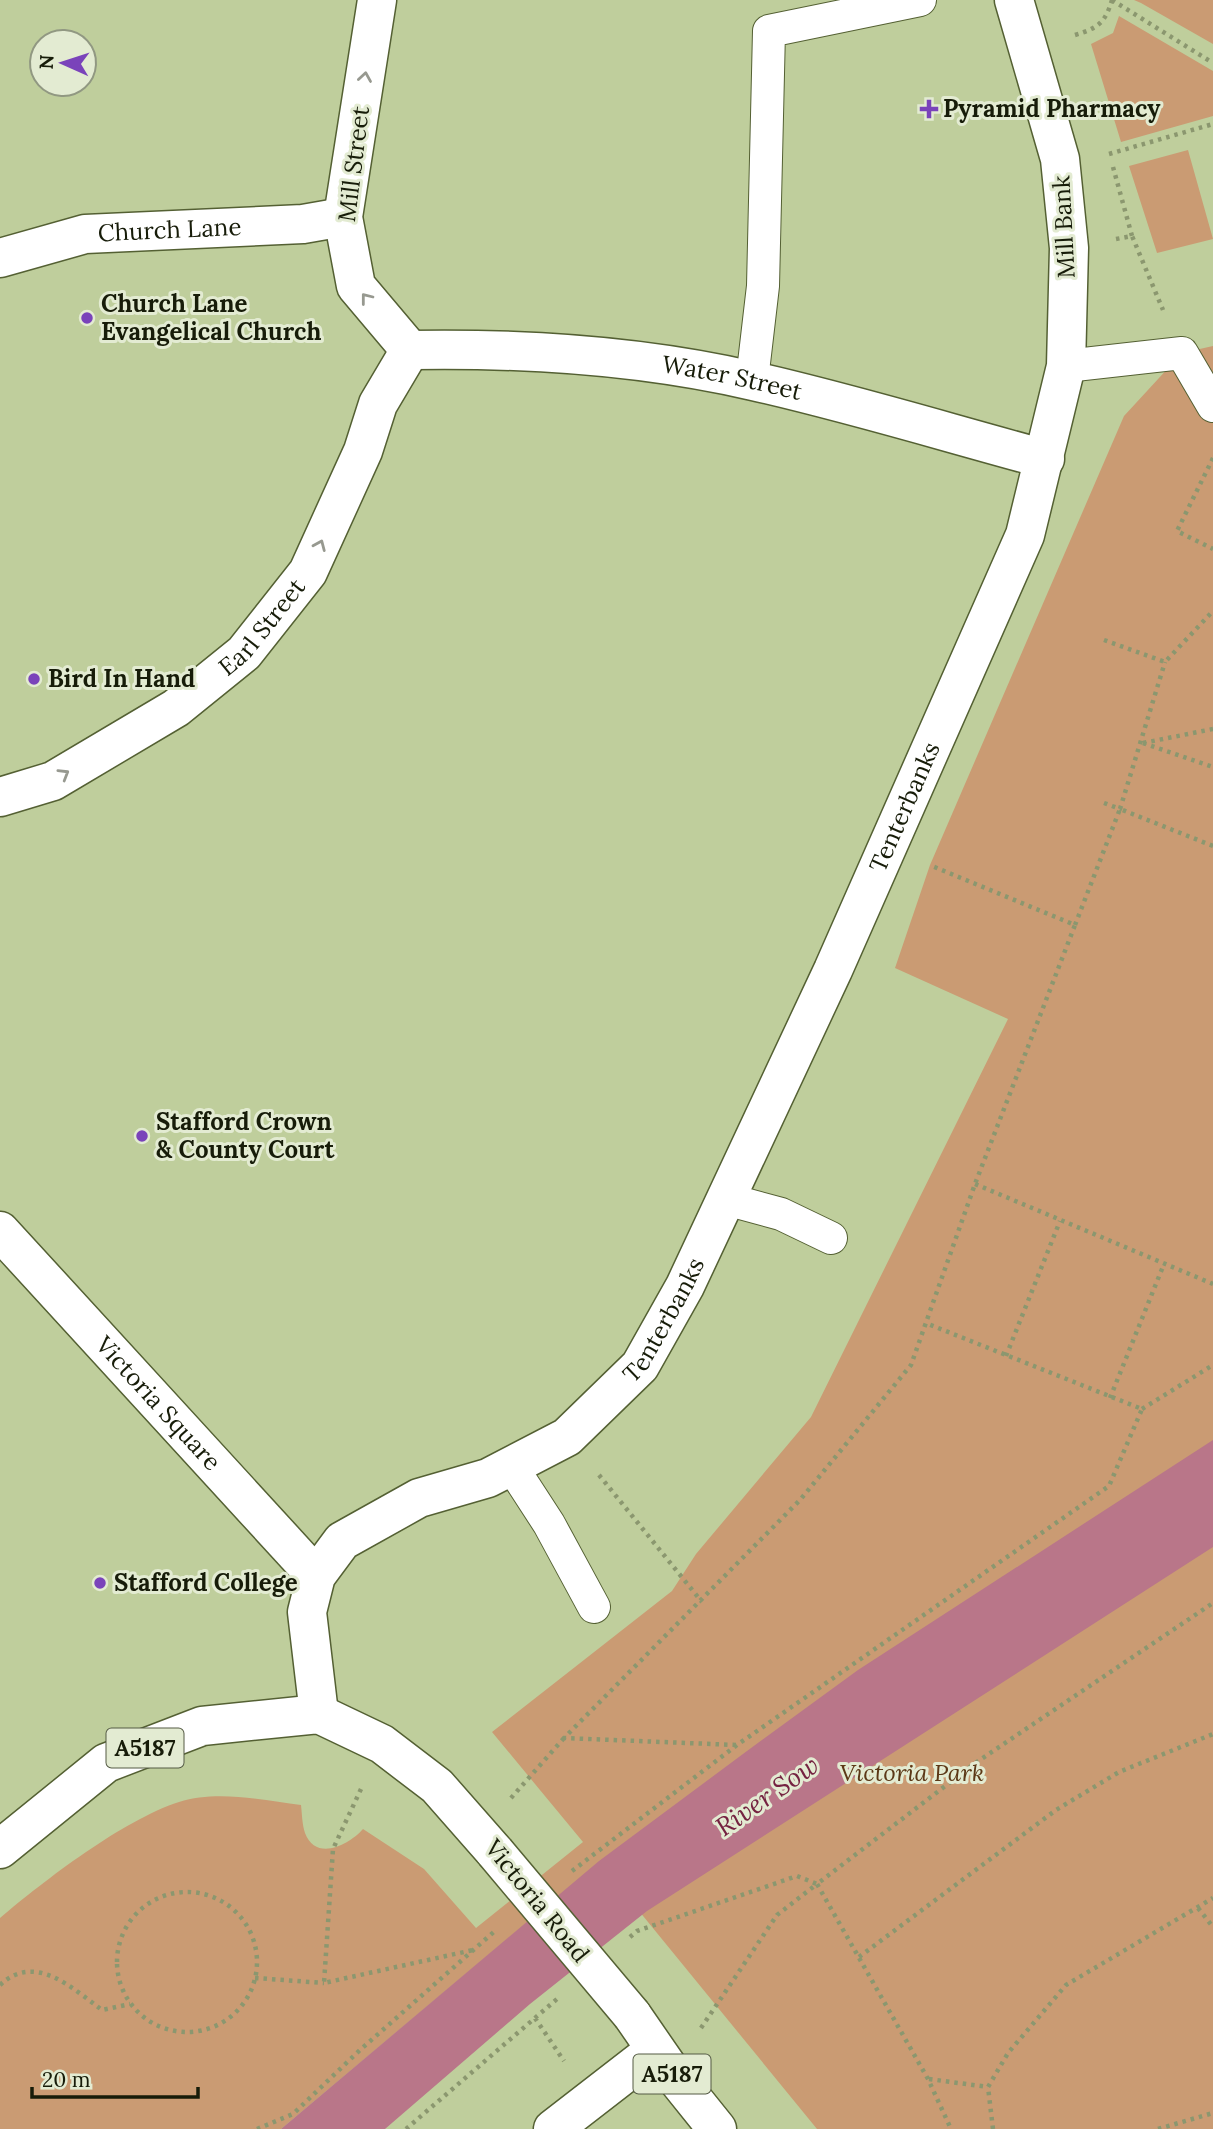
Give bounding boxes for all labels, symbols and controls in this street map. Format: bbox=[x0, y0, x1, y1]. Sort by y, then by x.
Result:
north arrow bbox=[28, 28, 98, 98]
text: N bbox=[34, 54, 58, 70]
one-way arrow bbox=[357, 71, 372, 83]
place label: Pyramid Pharmacy bbox=[943, 93, 1161, 124]
marker: Pyramid Pharmacy bbox=[921, 101, 937, 117]
street label: Mill Street bbox=[331, 104, 376, 223]
street label: Mill Bank bbox=[1045, 175, 1082, 279]
street label: Church Lane bbox=[97, 211, 242, 248]
place label: Church Lane Evangelical Church bbox=[101, 288, 321, 347]
one-way arrow bbox=[361, 294, 374, 306]
marker: Church Lane Evangelical Church bbox=[79, 310, 95, 326]
street label: Water Street bbox=[660, 348, 806, 407]
one-way arrow bbox=[312, 540, 326, 553]
street label: Earl Street bbox=[212, 572, 312, 682]
place label: Bird In Hand bbox=[48, 663, 195, 694]
marker: Bird In Hand bbox=[26, 671, 42, 687]
street label: Tenterbanks bbox=[862, 737, 947, 877]
one-way arrow bbox=[57, 770, 70, 783]
place label: Stafford Crown & County Court bbox=[156, 1106, 335, 1165]
marker: Stafford Crown & County Court bbox=[134, 1128, 150, 1144]
street label: Tenterbanks bbox=[616, 1253, 711, 1389]
street label: Victoria Square bbox=[88, 1329, 228, 1477]
place label: Stafford College bbox=[114, 1567, 298, 1598]
marker: Stafford College bbox=[92, 1575, 108, 1591]
road number: A5187 bbox=[106, 1728, 184, 1768]
water label: River Sow bbox=[709, 1748, 825, 1843]
park label: Victoria Park bbox=[840, 1757, 984, 1788]
street label: Victoria Road bbox=[478, 1832, 596, 1969]
road number: A5187 bbox=[634, 2054, 710, 2094]
scale bar bbox=[32, 2056, 198, 2100]
text: 20 m bbox=[42, 2066, 91, 2093]

